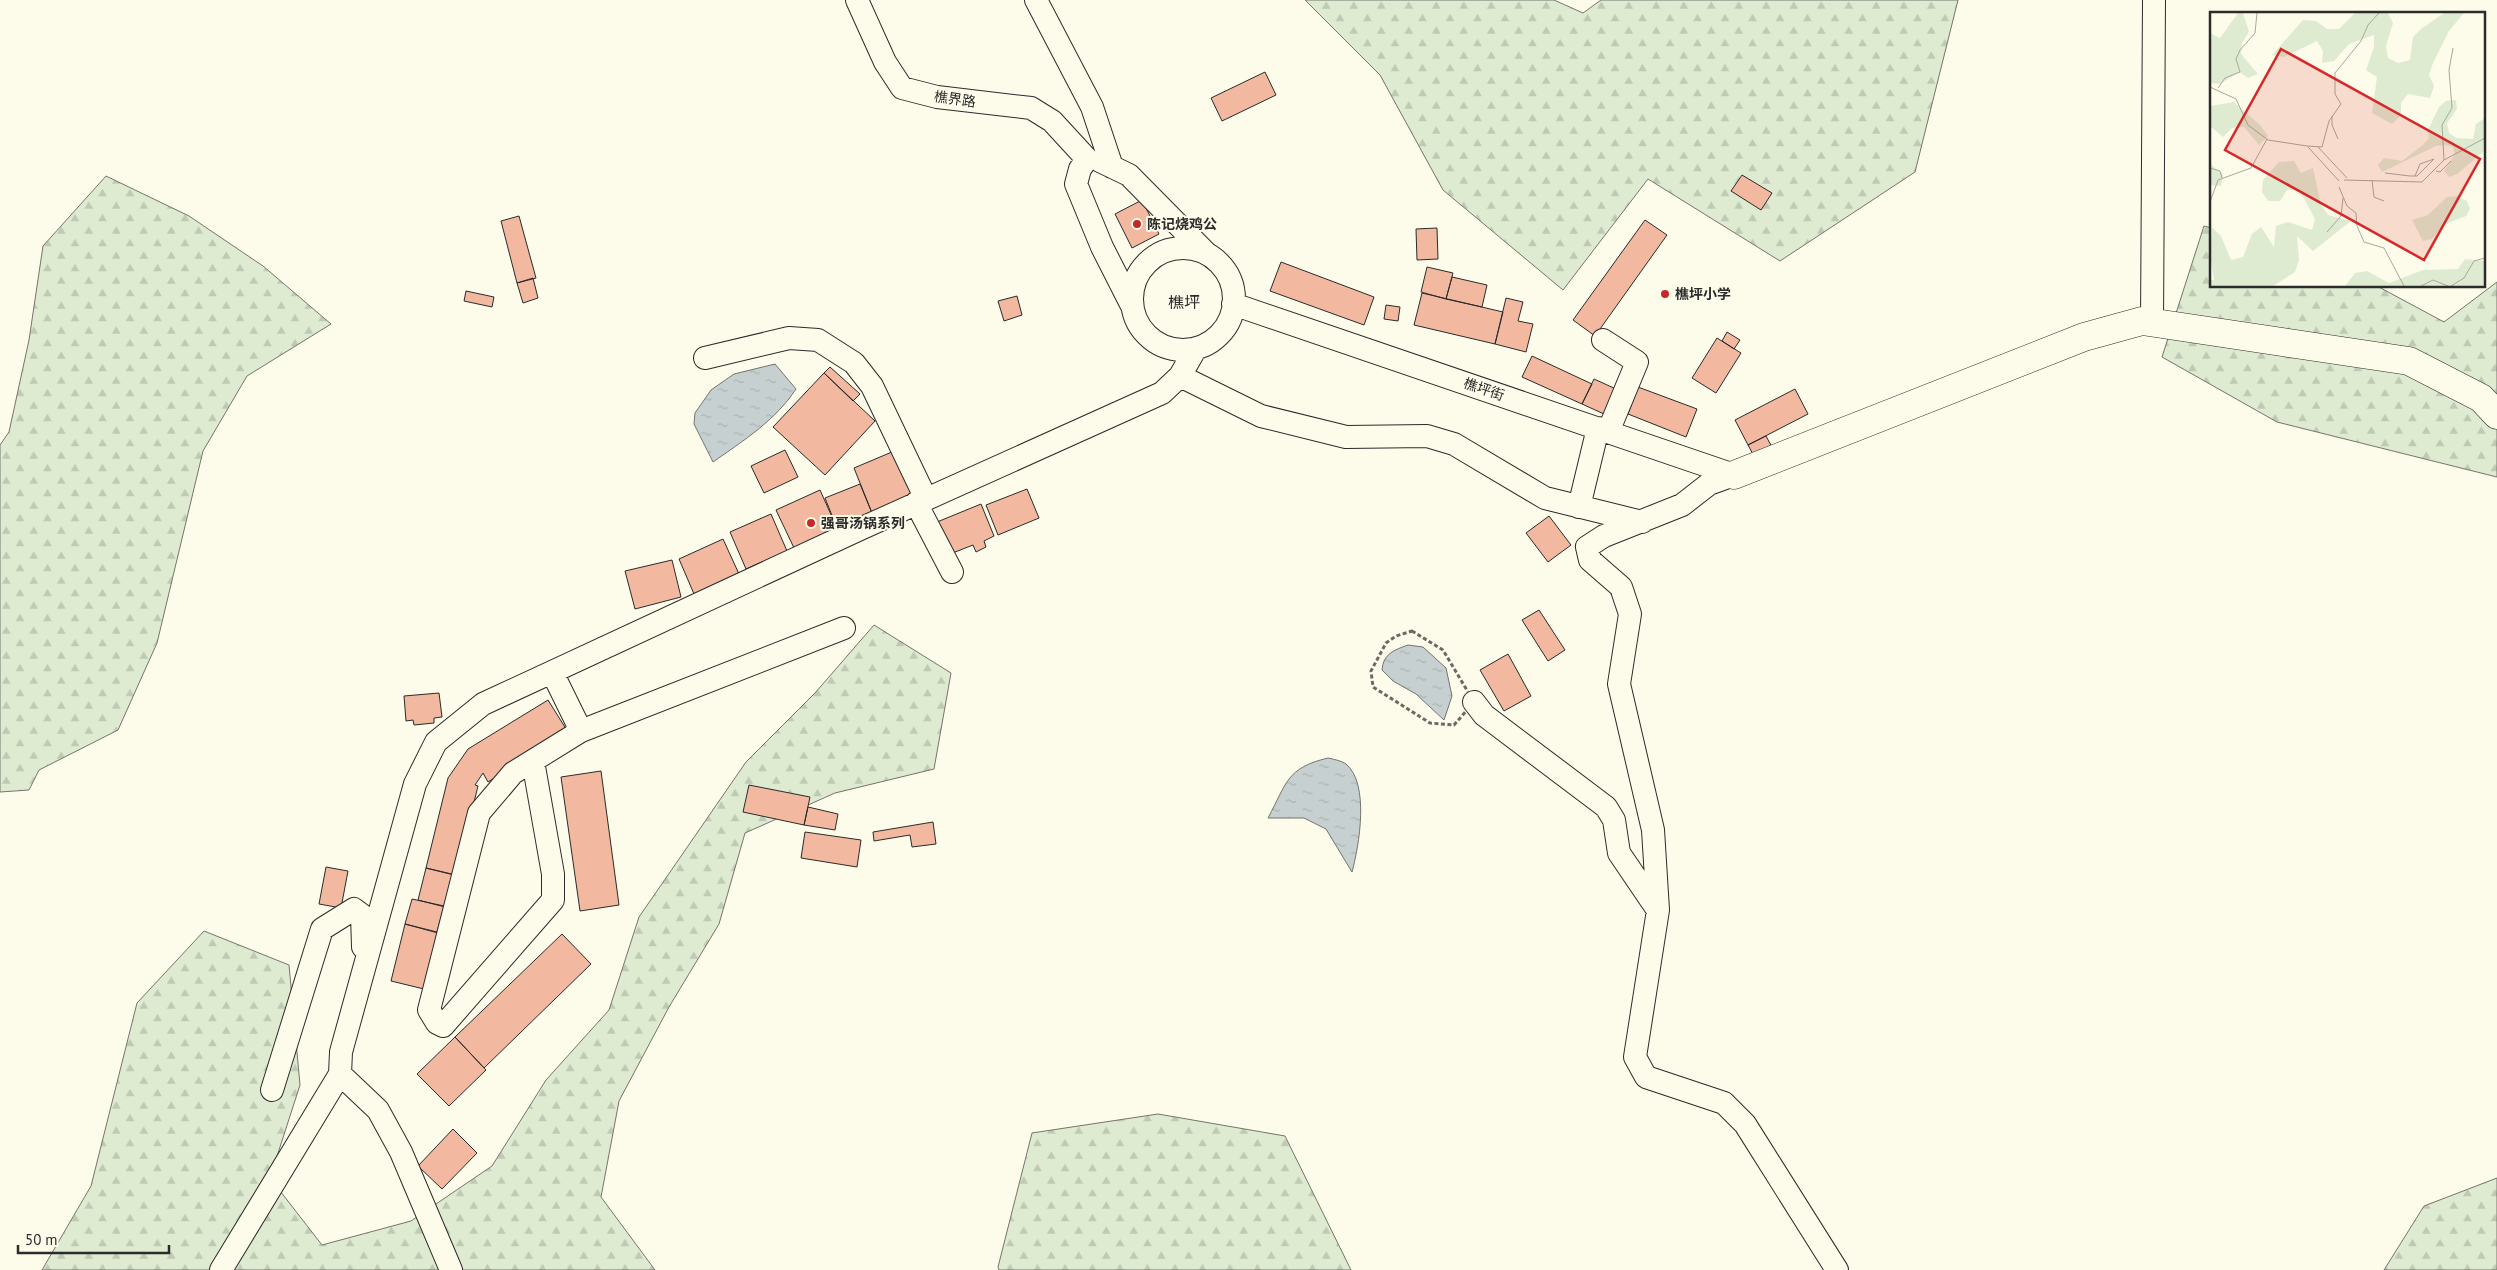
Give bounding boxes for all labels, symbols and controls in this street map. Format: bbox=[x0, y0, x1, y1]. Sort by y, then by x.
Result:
inset map bbox=[2210, 12, 2484, 288]
street label: 樵界路 bbox=[933, 87, 977, 111]
place label: 陈记烧鸡公 bbox=[1147, 215, 1217, 233]
marker: 陈记烧鸡公 bbox=[1131, 218, 1143, 230]
place label: 樵坪小学 bbox=[1675, 285, 1731, 303]
marker: 樵坪小学 bbox=[1659, 288, 1671, 300]
district label: 樵坪 bbox=[1168, 292, 1200, 312]
street label: 樵坪街 bbox=[1461, 374, 1507, 404]
place label: 强哥汤锅系列 bbox=[821, 514, 905, 532]
marker: 强哥汤锅系列 bbox=[805, 517, 817, 529]
scale bar bbox=[18, 1222, 169, 1254]
text: 50 m bbox=[25, 1230, 58, 1249]

